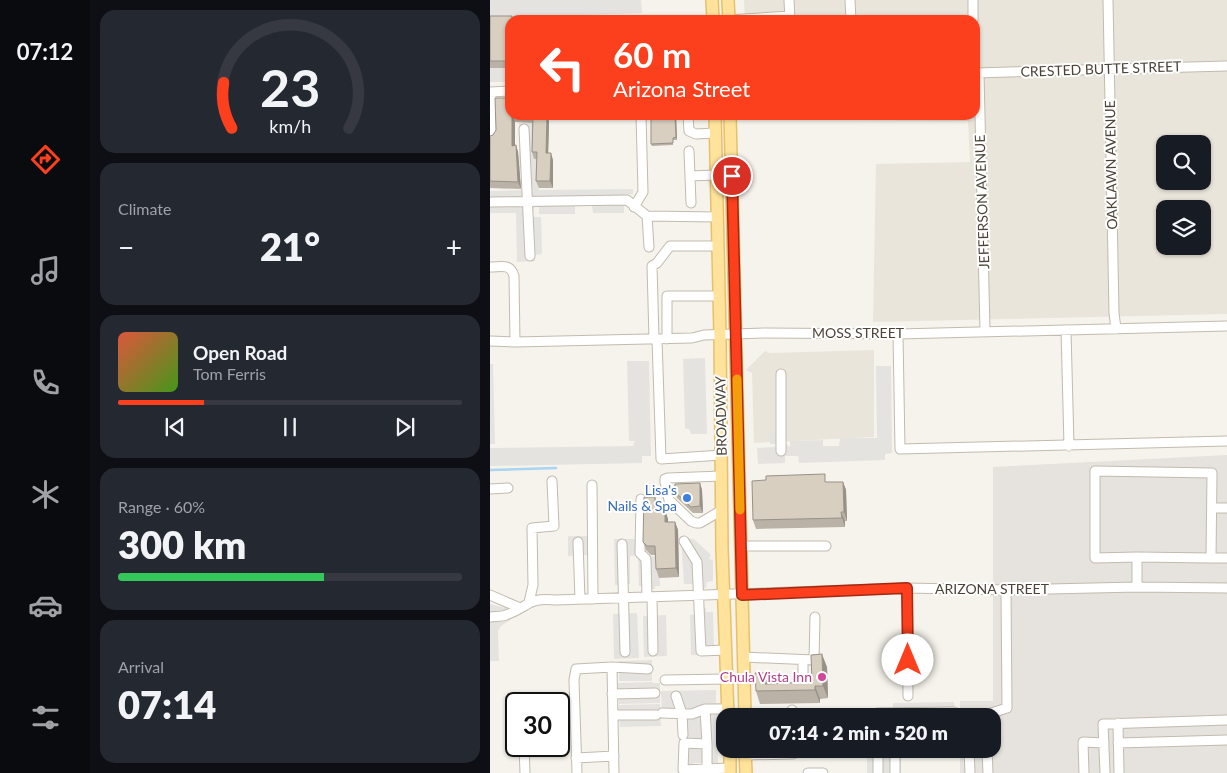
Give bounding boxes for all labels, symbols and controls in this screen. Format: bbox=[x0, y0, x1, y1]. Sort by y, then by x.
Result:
text: 60 m bbox=[613, 33, 691, 75]
icon: left bbox=[530, 35, 595, 100]
text: 07:12 bbox=[17, 38, 73, 65]
text: 23 bbox=[260, 56, 320, 118]
street label: CRESTED BUTTE STREET bbox=[1020, 57, 1182, 80]
text: Arizona Street bbox=[613, 75, 750, 102]
street label: OAKLAWN AVENUE bbox=[1101, 100, 1120, 230]
text: km/h bbox=[269, 115, 311, 137]
street label: JEFFERSON AVENUE bbox=[971, 134, 992, 270]
map controls bbox=[1156, 135, 1211, 255]
button: search bbox=[1156, 135, 1211, 190]
icon: directions bbox=[28, 142, 63, 177]
pin bbox=[711, 155, 753, 197]
icon: arrive bbox=[718, 162, 746, 190]
text: Climate bbox=[118, 199, 171, 218]
button: layers bbox=[1156, 200, 1211, 255]
text: 21° bbox=[260, 223, 320, 269]
text: − bbox=[118, 230, 134, 264]
text: + bbox=[446, 230, 462, 264]
icon: music bbox=[28, 253, 63, 288]
street label: MOSS STREET bbox=[812, 324, 905, 341]
text: Open Road bbox=[193, 341, 287, 364]
text: Tom Ferris bbox=[193, 364, 266, 383]
icon: phone bbox=[28, 365, 63, 400]
street label: BROADWAY bbox=[711, 376, 730, 456]
icon: previous bbox=[161, 413, 189, 441]
icon: pause bbox=[276, 413, 304, 441]
icon: next bbox=[391, 413, 419, 441]
icon: climate bbox=[28, 477, 63, 512]
place label: Lisa's Nails & Spa bbox=[607, 481, 677, 514]
marker: Lisa's Nails & Spa bbox=[681, 492, 693, 504]
text: Range · 60% bbox=[118, 497, 205, 516]
text: 300 km bbox=[118, 521, 246, 567]
street label: ARIZONA STREET bbox=[935, 580, 1050, 597]
icon: car bbox=[28, 588, 63, 623]
position arrow bbox=[881, 633, 933, 685]
text: Arrival bbox=[118, 657, 164, 676]
place label: Chula Vista Inn bbox=[720, 668, 812, 685]
marker: Chula Vista Inn bbox=[816, 671, 828, 683]
text: 07:14 bbox=[118, 681, 216, 727]
speed limit sign: 30 bbox=[505, 692, 570, 757]
icon: filters bbox=[28, 700, 63, 735]
text: 07:14 · 2 min · 520 m bbox=[769, 721, 948, 744]

